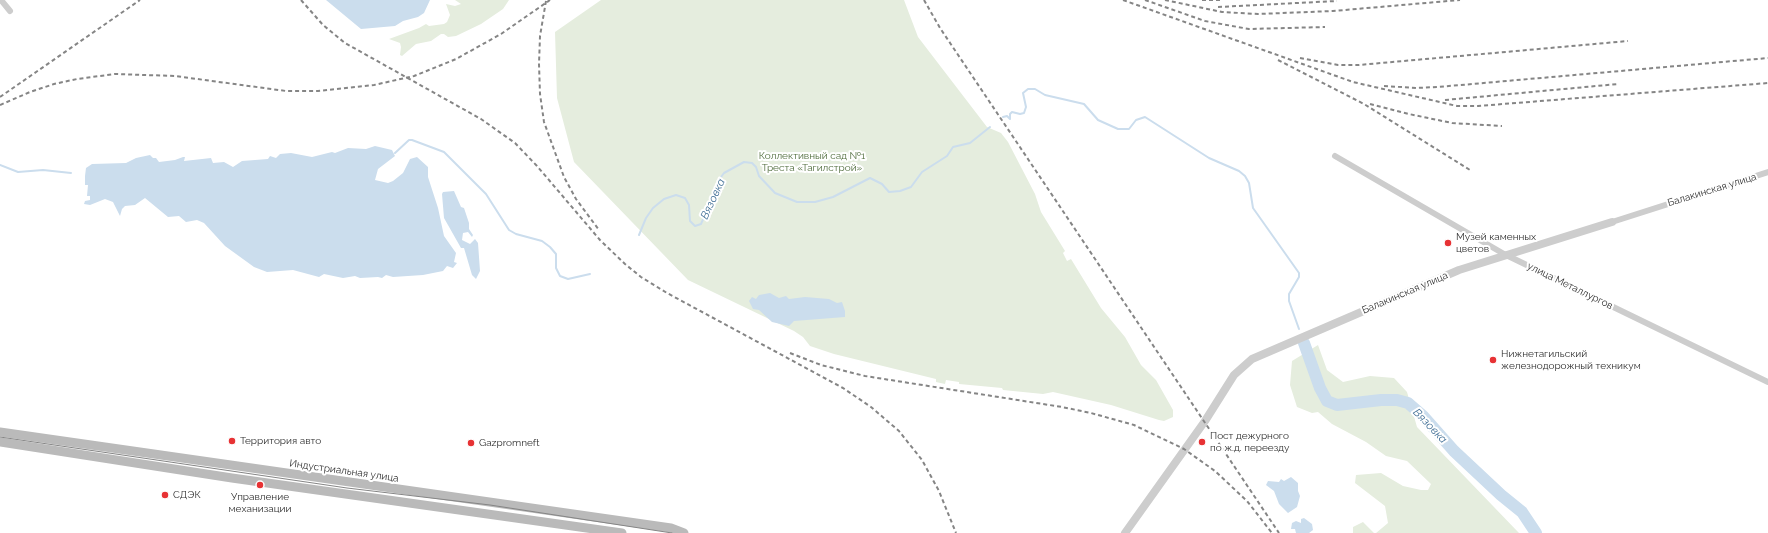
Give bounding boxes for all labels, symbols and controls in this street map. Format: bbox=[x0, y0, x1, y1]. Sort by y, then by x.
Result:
park label: Коллективный сад №1 Треста «Тагилстрой» bbox=[759, 150, 865, 174]
street label: Балакинская улица bbox=[1666, 171, 1758, 209]
water label: Вязовка bbox=[698, 177, 728, 221]
place label: Музей каменных цветов bbox=[1456, 231, 1536, 254]
marker: Музей каменных цветов bbox=[1443, 238, 1453, 248]
street label: улица Металлургов bbox=[1525, 260, 1615, 312]
street label: Балакинская улица bbox=[1360, 269, 1450, 317]
place label: Нижнетагильский железнодорожный техникум bbox=[1501, 348, 1641, 372]
marker: Нижнетагильский железнодорожный техникум bbox=[1488, 355, 1498, 365]
water label: Вязовка bbox=[1410, 406, 1450, 446]
place label: Пост дежурного по ж.д. переезду bbox=[1210, 430, 1289, 454]
place label: Территория авто bbox=[240, 435, 321, 447]
marker: Территория авто bbox=[227, 436, 237, 446]
place label: Gazpromneft bbox=[479, 437, 539, 449]
marker: Пост дежурного по ж.д. переезду bbox=[1197, 437, 1207, 447]
marker: Gazpromneft bbox=[466, 438, 476, 448]
street label: Индустриальная улица bbox=[289, 457, 399, 485]
marker: Управление механизации bbox=[255, 480, 265, 490]
place label: СДЭК bbox=[173, 489, 201, 501]
marker: СДЭК bbox=[160, 490, 170, 500]
place label: Управление механизации bbox=[229, 491, 291, 514]

